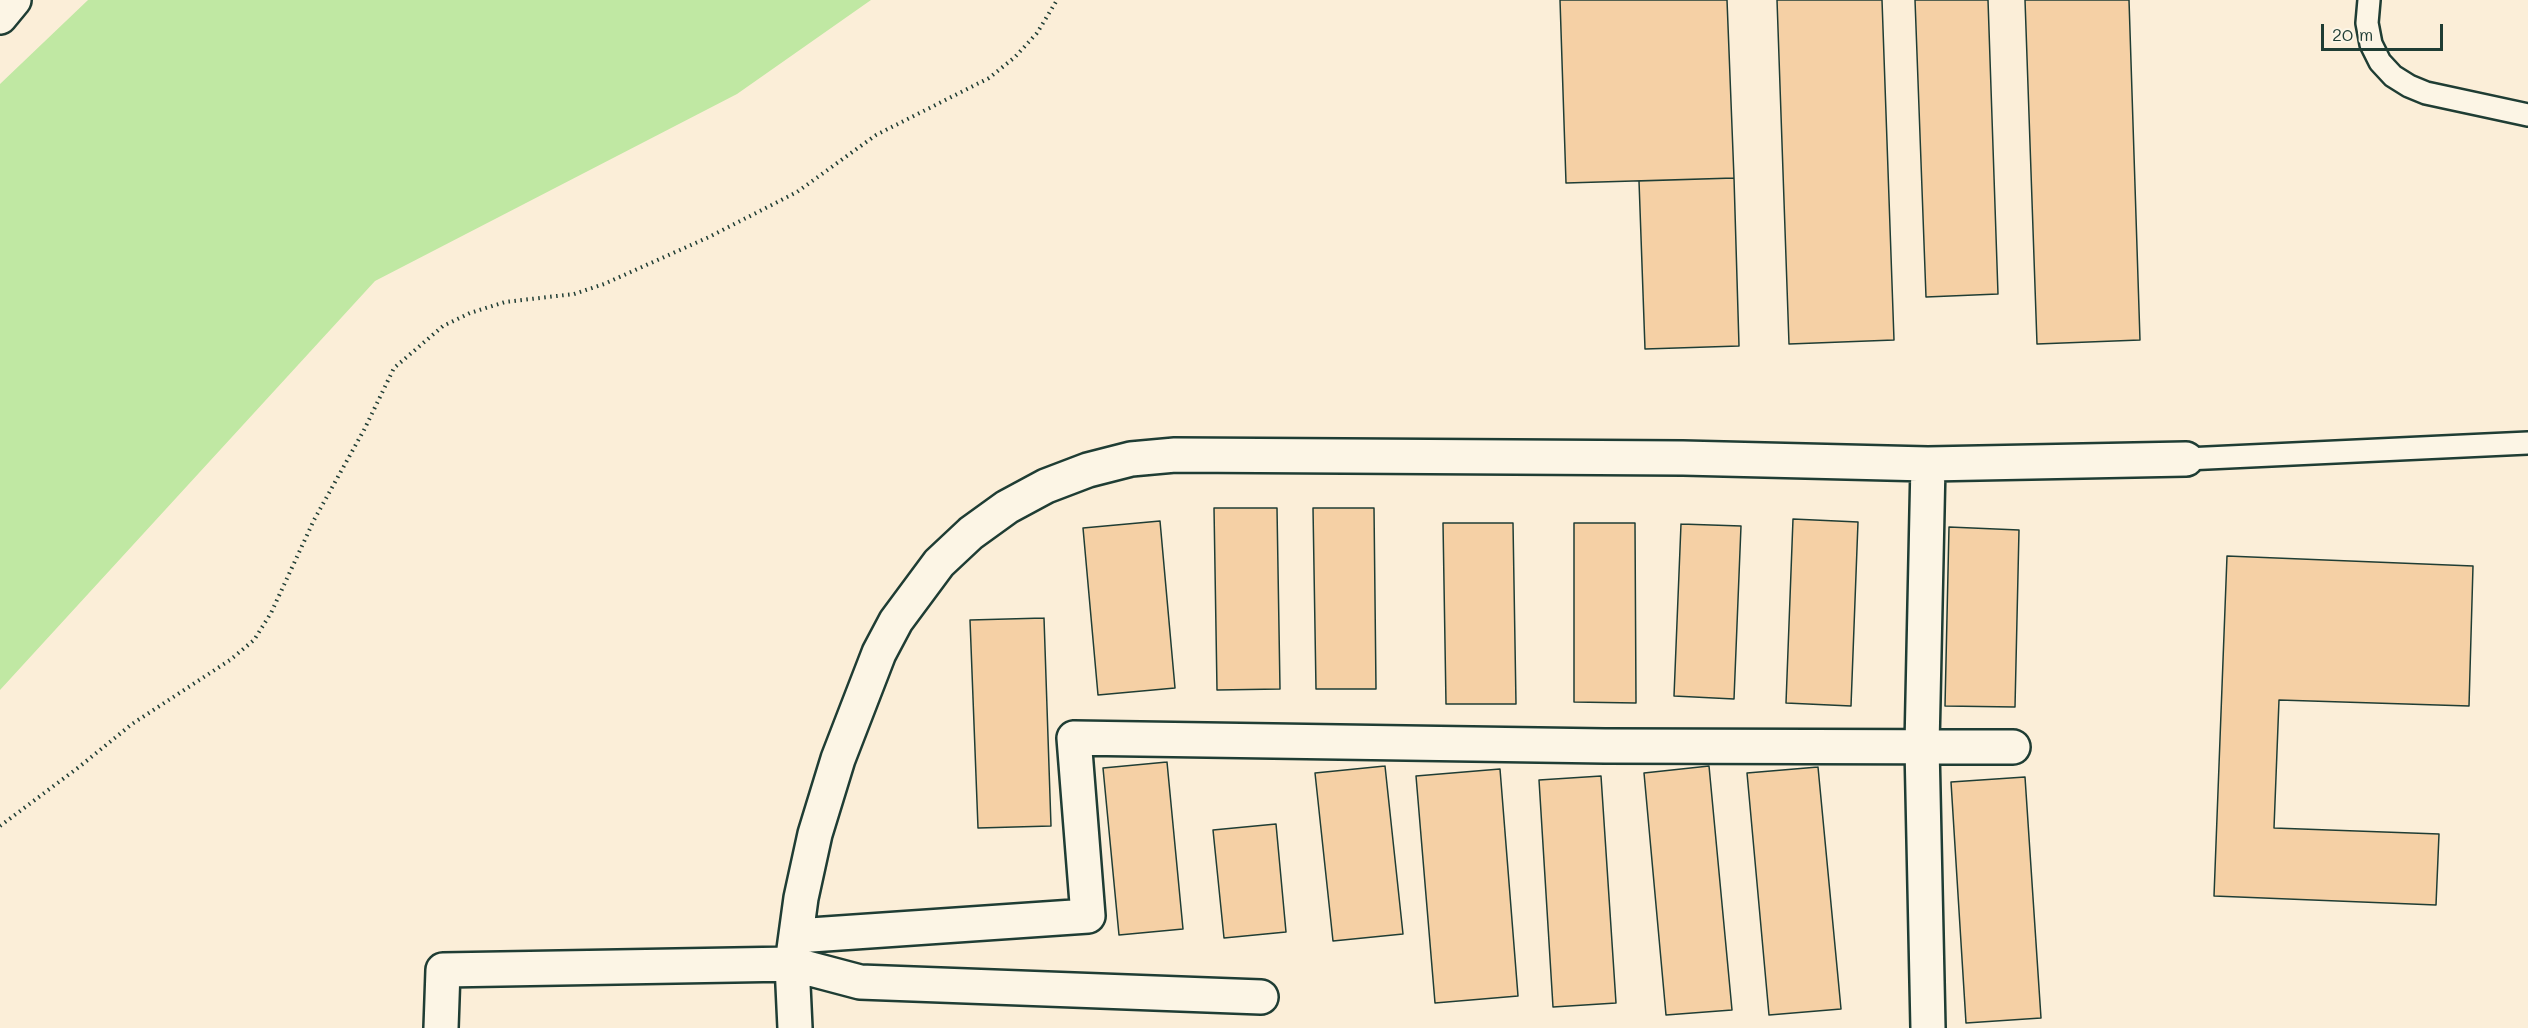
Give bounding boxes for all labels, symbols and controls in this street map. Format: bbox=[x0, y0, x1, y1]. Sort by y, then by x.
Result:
scale bar bbox=[2324, 12, 2446, 50]
text: 20 m bbox=[2332, 22, 2373, 46]

